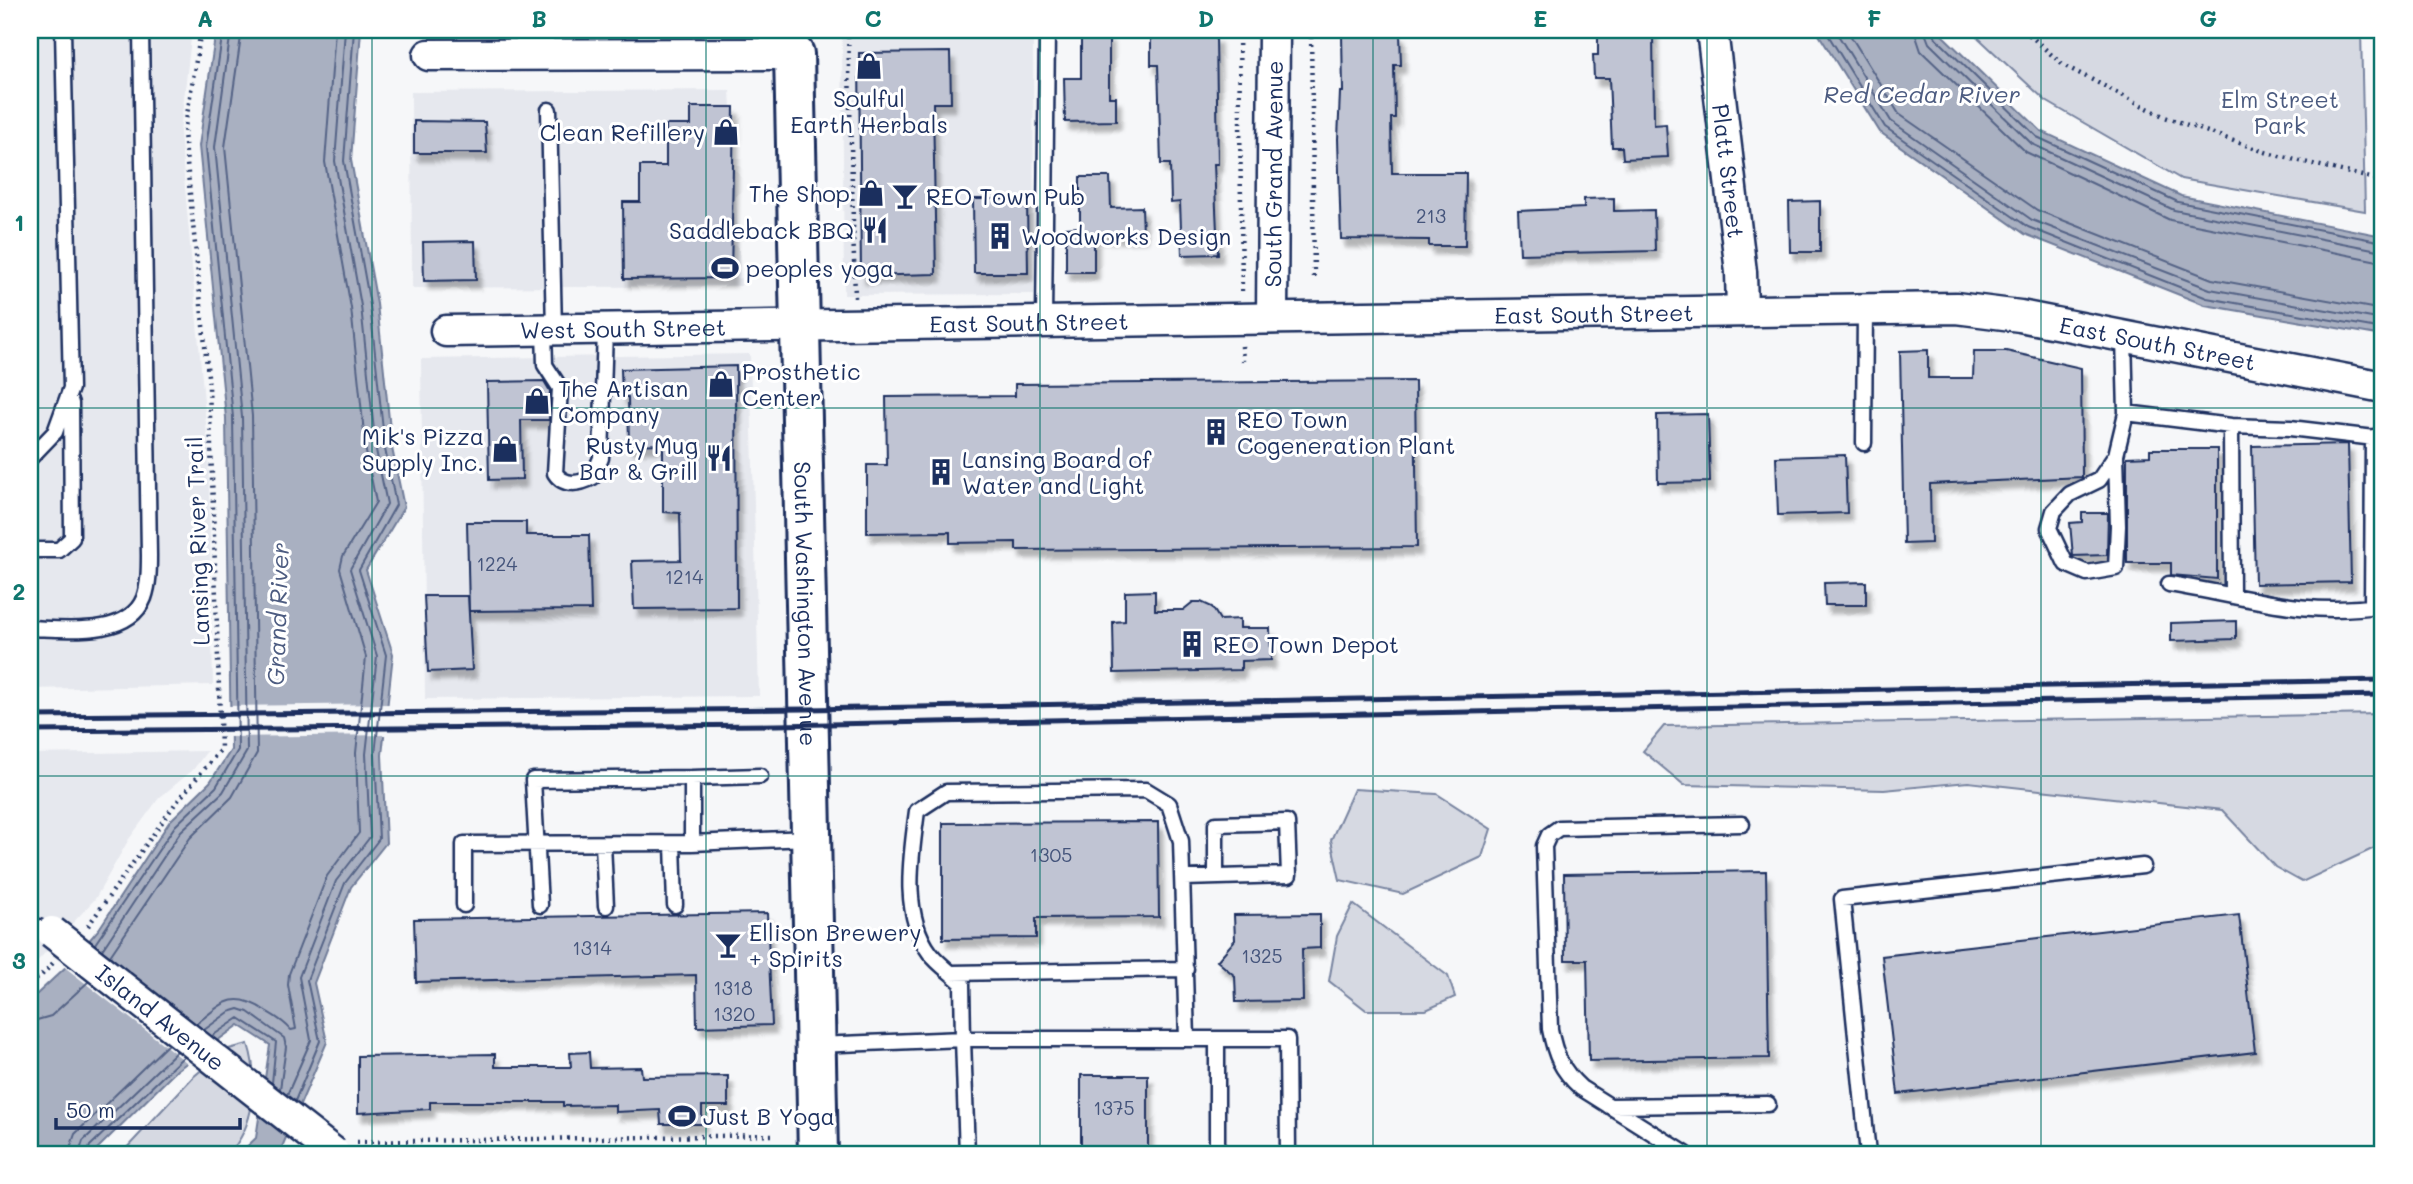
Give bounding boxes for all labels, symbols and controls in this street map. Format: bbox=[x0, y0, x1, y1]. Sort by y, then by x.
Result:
text: A bbox=[197, 3, 213, 33]
text: B bbox=[531, 3, 547, 33]
text: C bbox=[864, 3, 882, 33]
text: D bbox=[1198, 3, 1214, 33]
text: E bbox=[1533, 3, 1547, 33]
text: F bbox=[1867, 3, 1881, 33]
text: G bbox=[2199, 3, 2217, 33]
shop icon: Soulful Earth Herbals bbox=[854, 51, 884, 81]
street label: South Grand Avenue bbox=[1257, 60, 1289, 288]
water label: Red Cedar River bbox=[1823, 78, 2021, 109]
place label: Soulful Earth Herbals bbox=[790, 83, 948, 139]
park label: Elm Street Park bbox=[2221, 84, 2339, 140]
street label: Platt Street bbox=[1706, 102, 1752, 240]
place label: Clean Refillery bbox=[540, 117, 705, 147]
shop icon: Clean Refillery bbox=[711, 117, 741, 147]
place label: The Shop bbox=[749, 178, 850, 208]
shop icon: The Shop bbox=[856, 178, 886, 208]
bar icon: REO Town Pub bbox=[890, 181, 920, 211]
place label: REO Town Pub bbox=[926, 181, 1085, 211]
house number: 213 bbox=[1416, 203, 1446, 228]
text: 1 bbox=[14, 207, 24, 237]
place label: Saddleback BBQ bbox=[669, 215, 854, 245]
restaurant icon: Saddleback BBQ bbox=[860, 215, 890, 245]
building icon: Woodworks Design bbox=[985, 221, 1015, 251]
place label: Woodworks Design bbox=[1021, 221, 1231, 251]
sports icon: peoples yoga bbox=[710, 253, 740, 283]
place label: peoples yoga bbox=[746, 253, 894, 283]
street label: East South Street bbox=[1494, 297, 1694, 330]
street label: East South Street bbox=[929, 306, 1129, 339]
street label: East South Street bbox=[2057, 309, 2258, 377]
street label: West South Street bbox=[520, 312, 726, 345]
place label: Prosthetic Center bbox=[742, 356, 860, 412]
shop icon: Prosthetic Center bbox=[706, 369, 736, 399]
place label: The Artisan Company bbox=[558, 373, 688, 429]
shop icon: The Artisan Company bbox=[522, 386, 552, 416]
place label: REO Town Cogeneration Plant bbox=[1237, 404, 1455, 460]
building icon: REO Town Cogeneration Plant bbox=[1201, 417, 1231, 447]
place label: Mik's Pizza Supply Inc. bbox=[362, 421, 484, 477]
place label: Rusty Mug Bar & Grill bbox=[579, 430, 698, 486]
shop icon: Mik's Pizza Supply Inc. bbox=[490, 434, 520, 464]
street label: Lansing River Trail bbox=[178, 436, 216, 646]
restaurant icon: Rusty Mug Bar & Grill bbox=[704, 443, 734, 473]
place label: Lansing Board of Water and Light bbox=[962, 444, 1152, 500]
building icon: Lansing Board of Water and Light bbox=[926, 457, 956, 487]
street label: South Washington Avenue bbox=[788, 461, 824, 747]
water label: Grand River bbox=[259, 542, 295, 686]
house number: 1224 bbox=[477, 551, 517, 576]
house number: 1214 bbox=[665, 564, 703, 589]
text: 2 bbox=[13, 576, 25, 606]
building icon: REO Town Depot bbox=[1177, 629, 1207, 659]
place label: REO Town Depot bbox=[1213, 629, 1399, 659]
house number: 1305 bbox=[1030, 842, 1072, 867]
place label: Ellison Brewery + Spirits bbox=[749, 917, 921, 973]
bar icon: Ellison Brewery + Spirits bbox=[713, 930, 743, 960]
house number: 1314 bbox=[572, 935, 612, 960]
house number: 1325 bbox=[1241, 943, 1283, 968]
text: 3 bbox=[12, 945, 26, 975]
street label: Island Avenue bbox=[90, 957, 231, 1077]
house number: 1318 bbox=[713, 975, 753, 1000]
house number: 1320 bbox=[713, 1001, 755, 1026]
scale bar bbox=[56, 1086, 240, 1130]
house number: 1375 bbox=[1093, 1095, 1135, 1120]
text: 50 m bbox=[66, 1096, 115, 1123]
sports icon: Just B Yoga bbox=[667, 1101, 697, 1131]
place label: Just B Yoga bbox=[703, 1101, 835, 1131]

